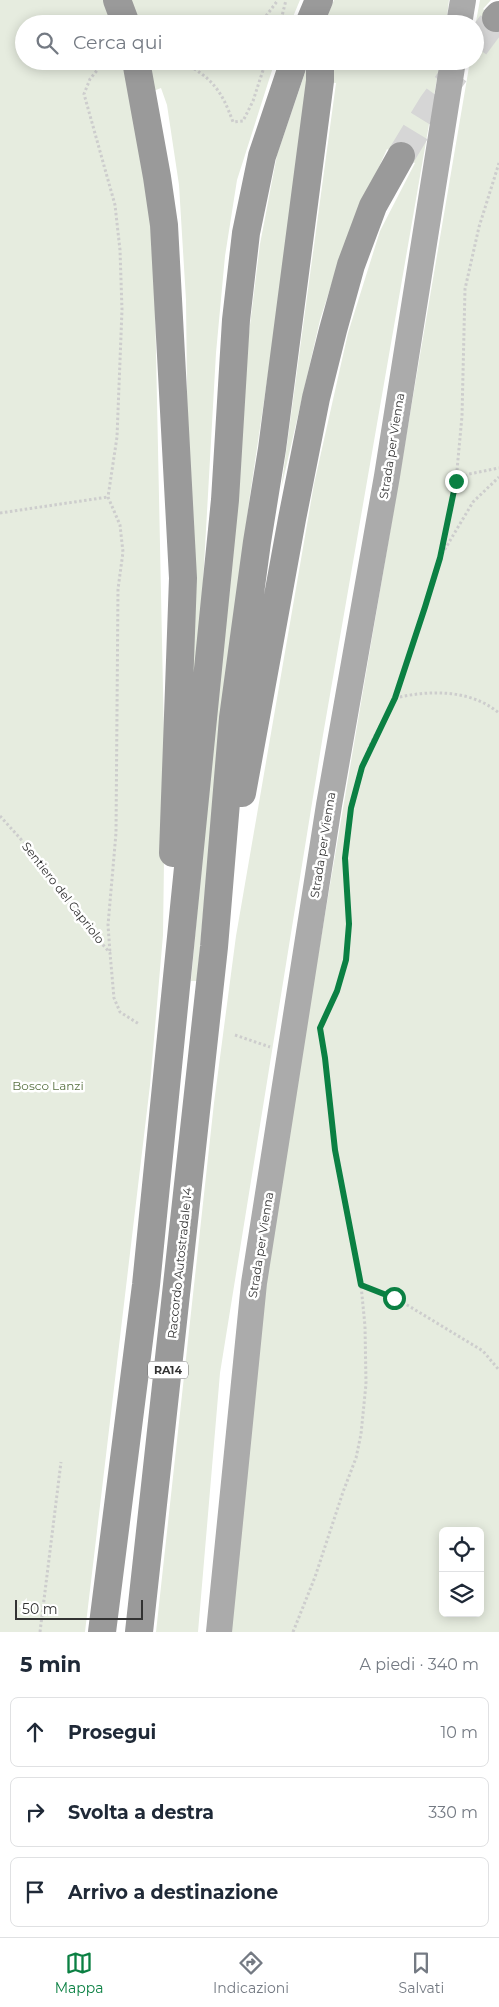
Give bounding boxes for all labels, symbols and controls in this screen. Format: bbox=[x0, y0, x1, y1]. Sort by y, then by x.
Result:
search box bbox=[15, 15, 484, 70]
icon: search bbox=[33, 29, 61, 57]
text: Cerca qui bbox=[73, 31, 163, 54]
street label: Strada per Vienna bbox=[376, 392, 407, 500]
route end bbox=[445, 470, 468, 493]
street label: Strada per Vienna bbox=[307, 791, 338, 899]
street label: Sentiero del Capriolo bbox=[19, 839, 108, 947]
park label: Bosco Lanzi bbox=[12, 1078, 84, 1093]
street label: Raccordo Autostradale 14 bbox=[164, 1187, 195, 1339]
street label: Strada per Vienna bbox=[245, 1191, 276, 1299]
route start bbox=[383, 1287, 406, 1310]
road number: RA14 bbox=[148, 1362, 188, 1378]
map controls bbox=[439, 1527, 484, 1617]
button: locate bbox=[439, 1527, 484, 1572]
button: layers bbox=[439, 1572, 484, 1617]
scale bar bbox=[15, 1597, 142, 1620]
text: 50 m bbox=[22, 1600, 58, 1618]
text: 5 min bbox=[20, 1652, 81, 1677]
text: A piedi · 340 m bbox=[360, 1655, 479, 1674]
icon: ahead bbox=[21, 1718, 49, 1746]
text: Prosegui bbox=[68, 1721, 156, 1744]
text: 10 m bbox=[440, 1723, 478, 1742]
icon: right bbox=[21, 1798, 49, 1826]
text: Svolta a destra bbox=[68, 1801, 214, 1824]
text: 330 m bbox=[428, 1803, 478, 1822]
icon: arrive bbox=[21, 1878, 49, 1906]
text: Arrivo a destinazione bbox=[68, 1881, 278, 1904]
tab: Mappa bbox=[55, 1949, 104, 1997]
tab: Indicazioni bbox=[213, 1949, 289, 1997]
tab: Salvati bbox=[399, 1949, 444, 1997]

